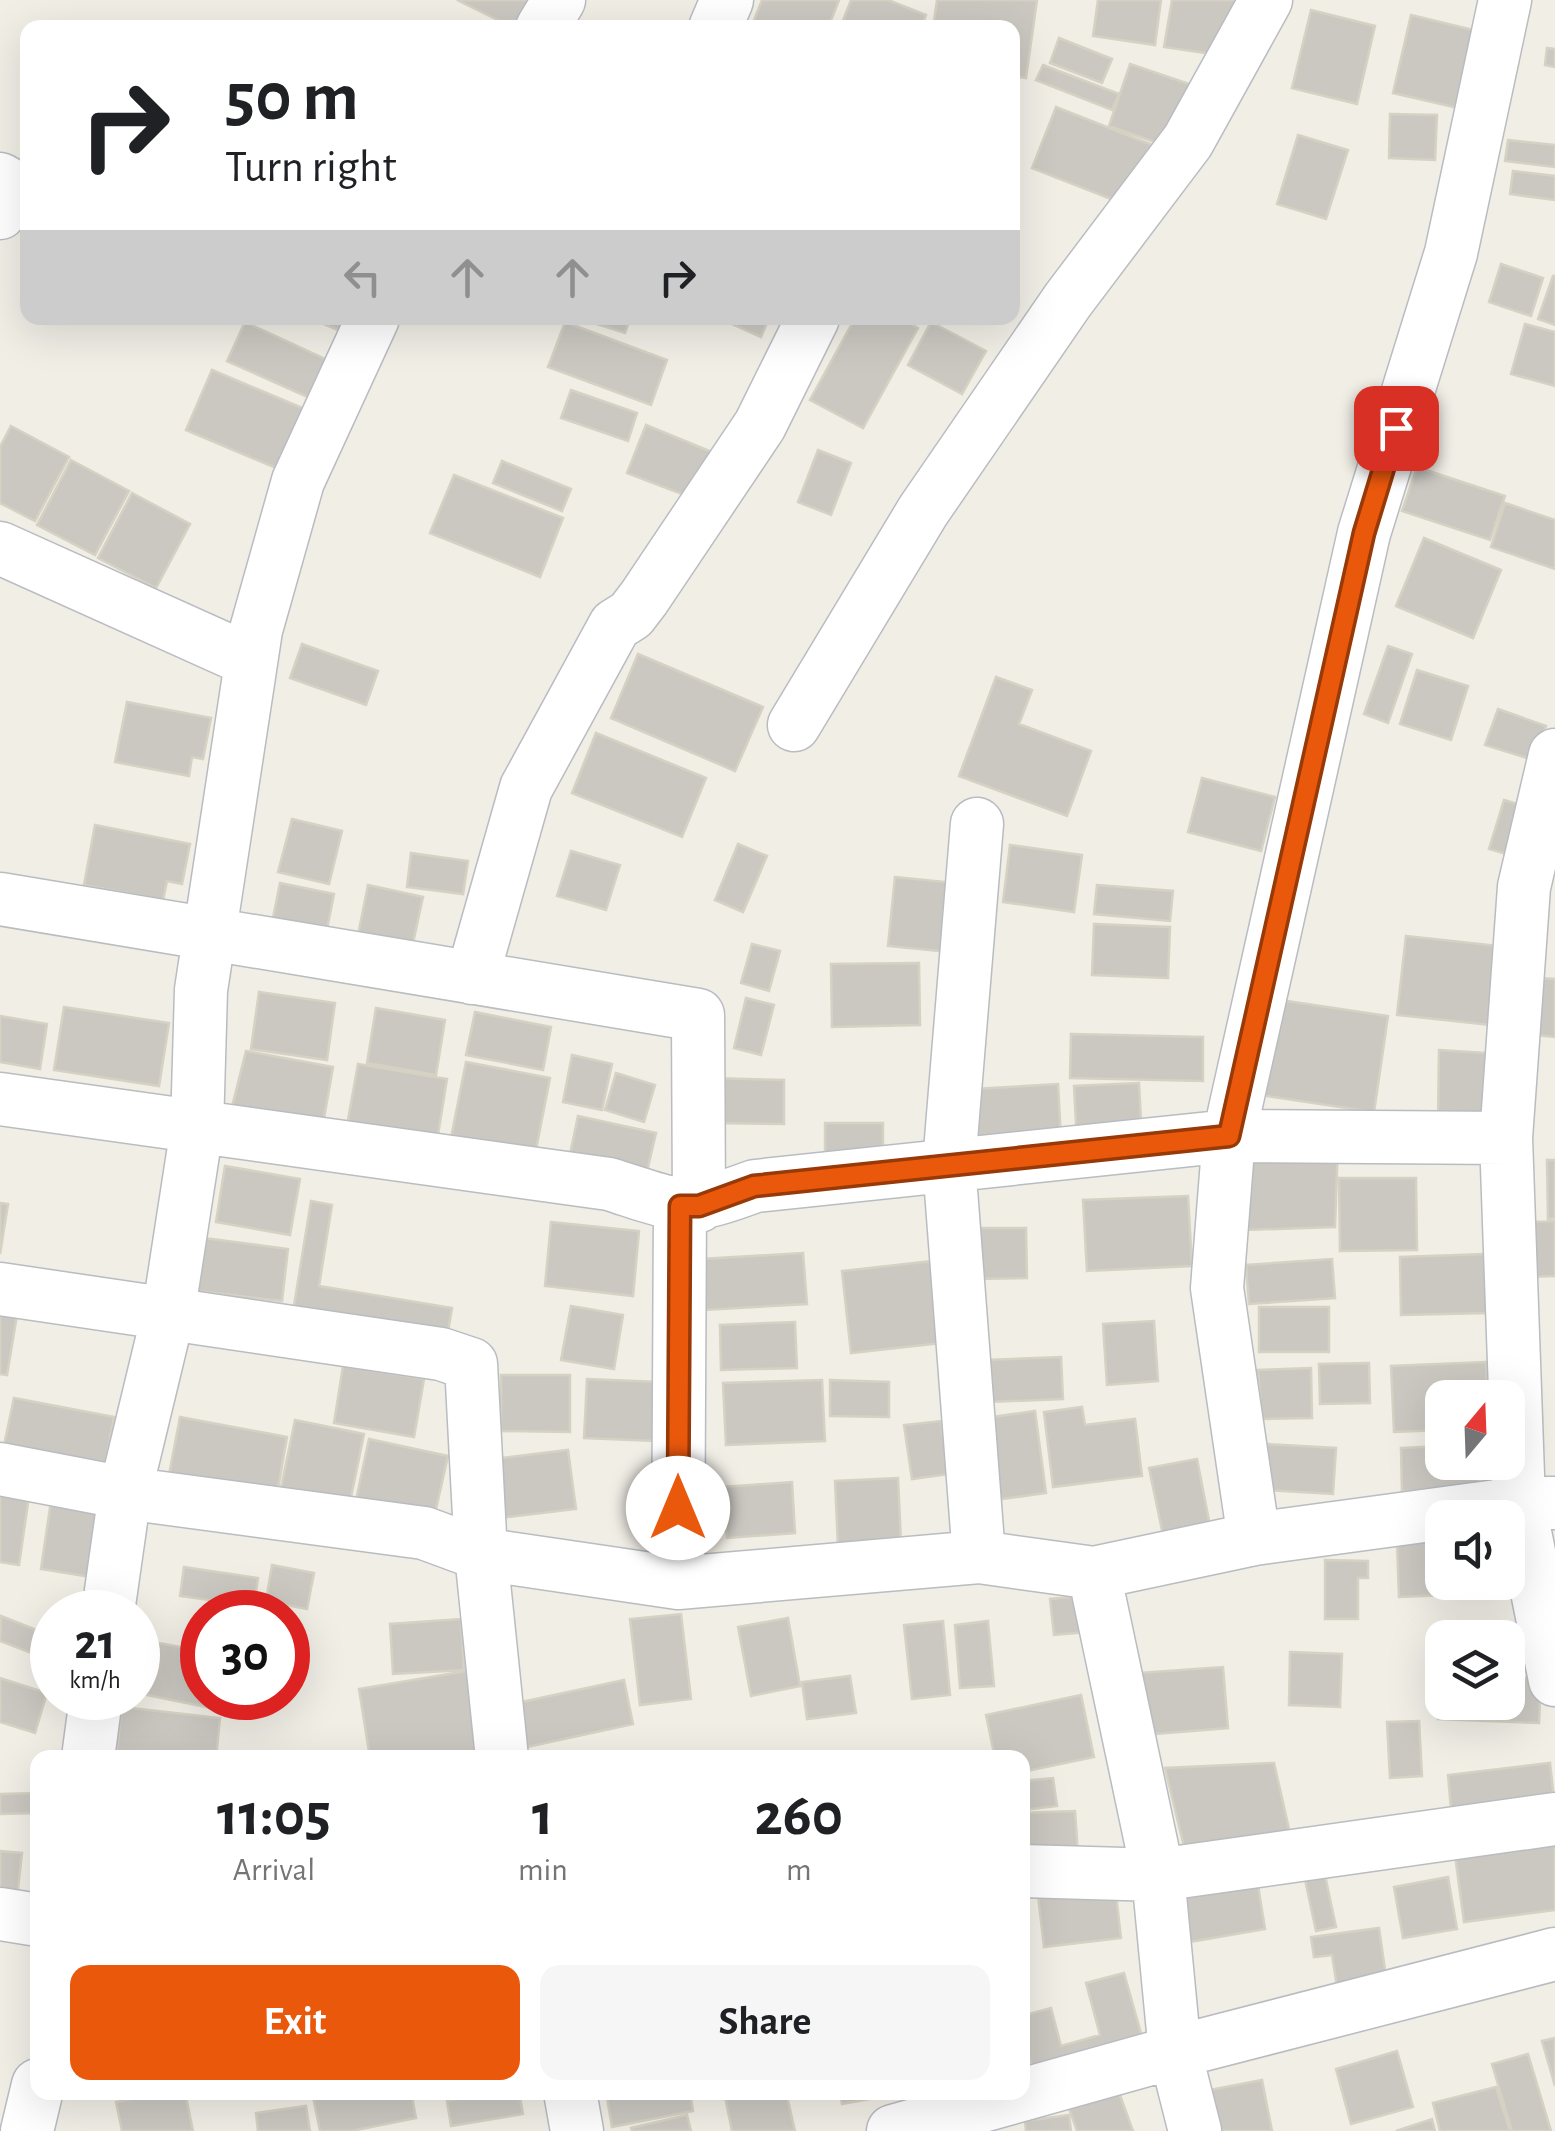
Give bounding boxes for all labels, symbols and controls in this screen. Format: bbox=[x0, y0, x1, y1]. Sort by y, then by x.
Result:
icon: right bbox=[60, 60, 190, 190]
text: 50 m bbox=[225, 63, 359, 133]
text: Turn right bbox=[225, 145, 397, 190]
icon: left bbox=[335, 250, 390, 305]
icon: ahead bbox=[440, 250, 495, 305]
icon: ahead bbox=[545, 250, 600, 305]
icon: right bbox=[650, 250, 705, 305]
pin bbox=[1354, 386, 1439, 471]
icon: arrive bbox=[1369, 401, 1424, 456]
north arrow bbox=[1425, 1380, 1525, 1480]
map controls bbox=[1425, 1380, 1525, 1720]
position arrow bbox=[626, 1456, 730, 1560]
button: sound bbox=[1425, 1500, 1525, 1600]
speed limit sign: 30 bbox=[180, 1590, 310, 1720]
text: 21 bbox=[74, 1618, 116, 1668]
button: layers bbox=[1425, 1620, 1525, 1720]
text: km/h bbox=[69, 1668, 121, 1693]
text: 11:05 bbox=[217, 1786, 331, 1846]
text: 1 bbox=[532, 1786, 554, 1846]
text: 260 bbox=[755, 1786, 843, 1846]
text: Arrival bbox=[233, 1854, 315, 1886]
text: min bbox=[518, 1854, 568, 1886]
text: m bbox=[786, 1854, 812, 1886]
button: Exit bbox=[70, 1965, 520, 2080]
button: Share bbox=[540, 1965, 990, 2080]

